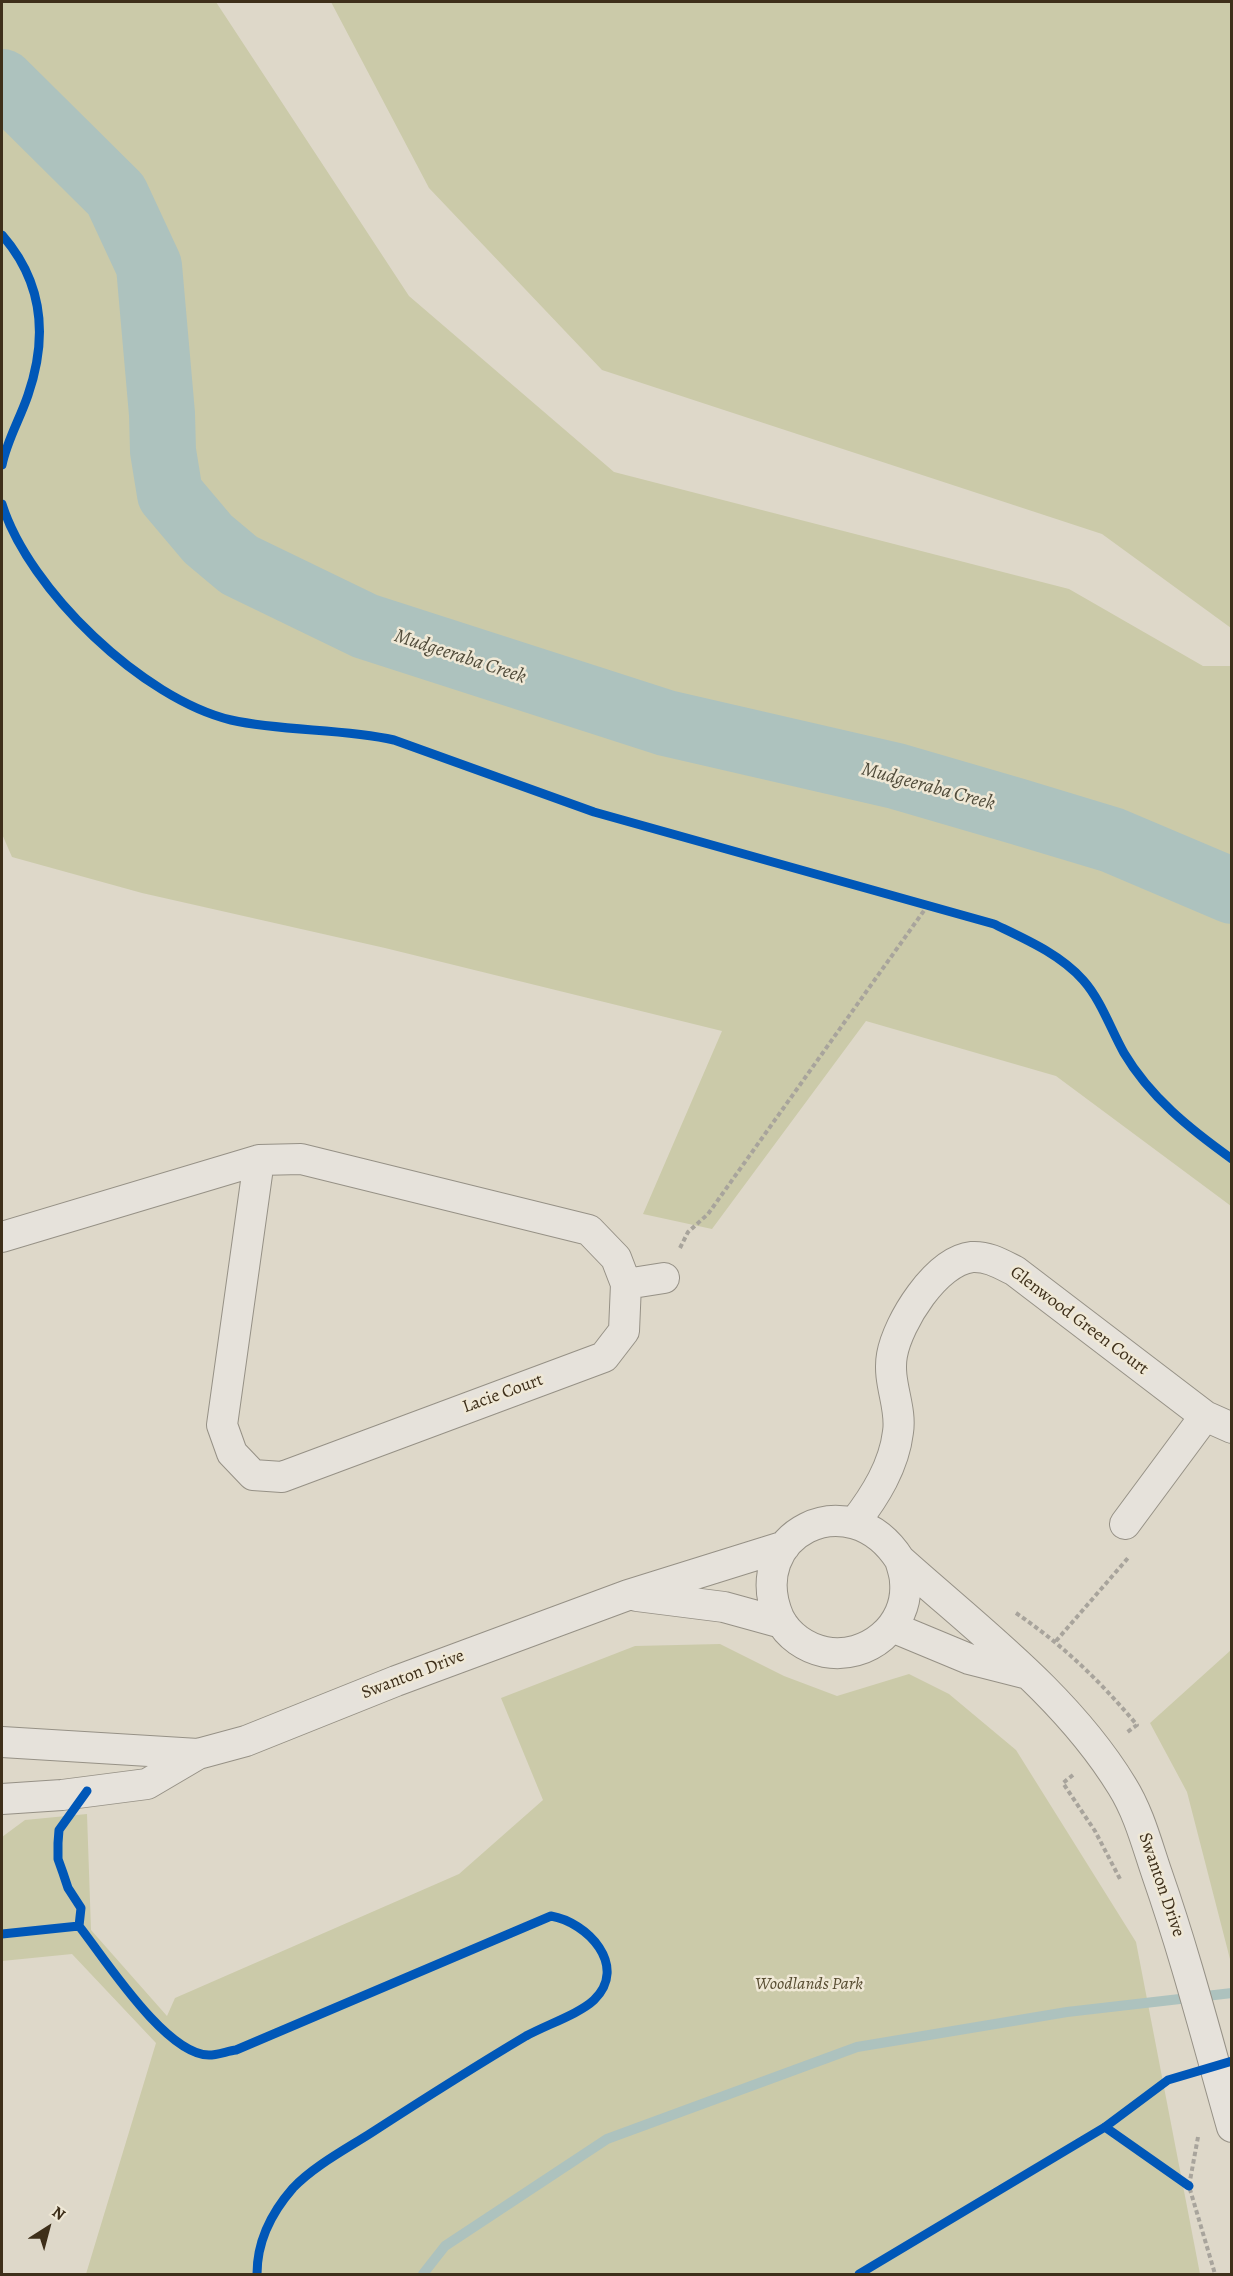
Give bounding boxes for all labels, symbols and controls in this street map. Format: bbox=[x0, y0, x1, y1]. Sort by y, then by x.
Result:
water label: Mudgeeraba Creek bbox=[391, 624, 529, 690]
water label: Mudgeeraba Creek bbox=[859, 758, 997, 816]
street label: Glenwood Green Court bbox=[1006, 1262, 1152, 1380]
street label: Lacie Court bbox=[460, 1369, 546, 1419]
street label: Swanton Drive bbox=[358, 1645, 468, 1705]
street label: Swanton Drive bbox=[1133, 1830, 1189, 1940]
park label: Woodlands Park bbox=[755, 1974, 863, 1996]
north arrow bbox=[18, 2198, 78, 2258]
text: N bbox=[47, 2201, 70, 2226]

